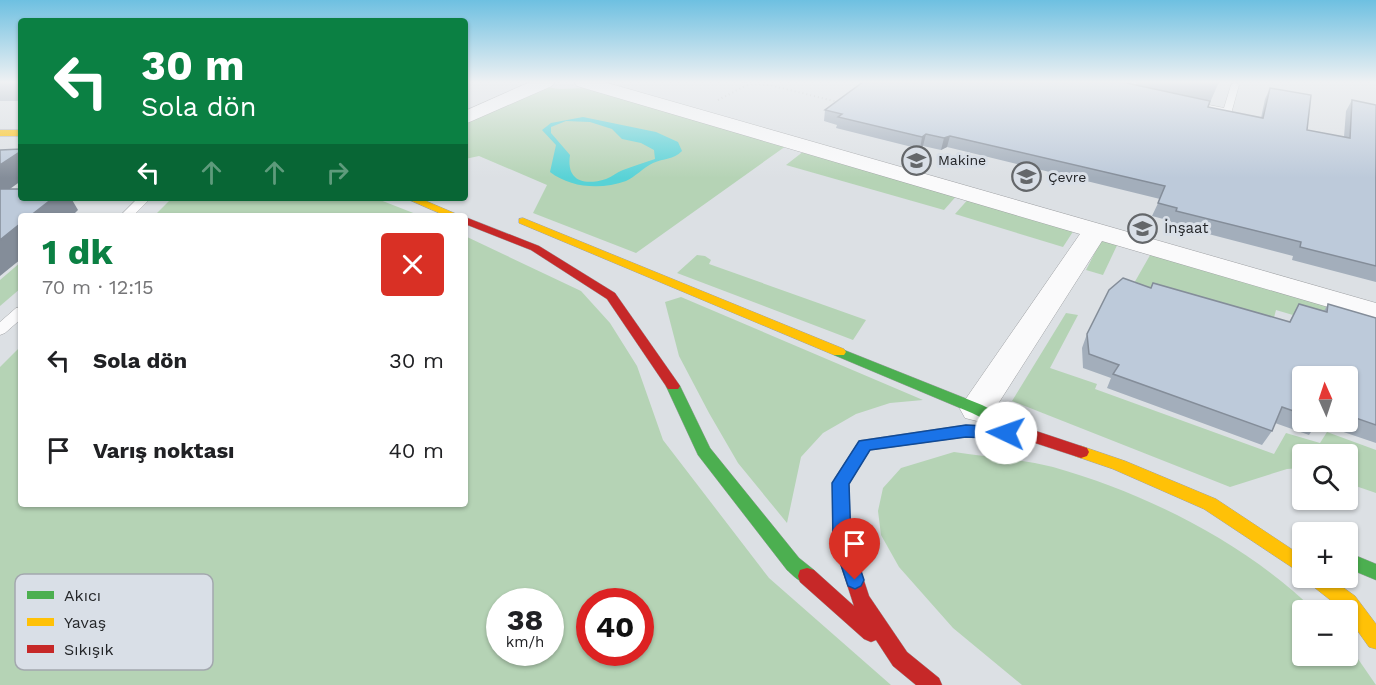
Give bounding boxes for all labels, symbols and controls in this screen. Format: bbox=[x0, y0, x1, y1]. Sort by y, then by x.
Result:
text: 30 m bbox=[141, 41, 245, 90]
icon: left bbox=[42, 42, 120, 120]
text: Sola dön bbox=[141, 91, 256, 123]
school or university icon: Makine bbox=[901, 144, 933, 176]
place label: Makine bbox=[938, 152, 986, 168]
icon: left bbox=[132, 156, 165, 189]
icon: ahead bbox=[195, 156, 228, 189]
icon: ahead bbox=[258, 156, 291, 189]
icon: right bbox=[321, 156, 354, 189]
school or university icon: Çevre bbox=[1011, 161, 1043, 193]
place label: Çevre bbox=[1048, 169, 1086, 185]
school or university icon: İnşaat bbox=[1127, 212, 1159, 244]
place label: İnşaat bbox=[1164, 219, 1209, 237]
text: 1 dk bbox=[42, 231, 113, 273]
button: close bbox=[381, 233, 444, 296]
text: 70 m · 12:15 bbox=[42, 275, 154, 299]
icon: left bbox=[42, 344, 75, 377]
text: Sola dön bbox=[93, 348, 187, 373]
text: 30 m bbox=[389, 348, 444, 373]
north arrow bbox=[1292, 366, 1358, 432]
map controls bbox=[1292, 366, 1358, 666]
position arrow bbox=[974, 401, 1038, 465]
icon: arrive bbox=[42, 434, 75, 467]
text: Varış noktası bbox=[93, 438, 235, 463]
text: 40 m bbox=[388, 438, 444, 463]
button: search bbox=[1292, 444, 1358, 510]
pin bbox=[829, 518, 880, 580]
button: + bbox=[1292, 522, 1358, 588]
icon: arrive bbox=[838, 527, 871, 560]
legend bbox=[15, 574, 213, 670]
text: Akıcı bbox=[64, 586, 101, 605]
speed limit sign: 40 bbox=[576, 588, 654, 666]
button: − bbox=[1292, 600, 1358, 666]
text: 38 bbox=[507, 602, 543, 637]
text: Yavaş bbox=[64, 613, 106, 632]
text: km/h bbox=[506, 633, 544, 651]
text: Sıkışık bbox=[64, 640, 114, 659]

